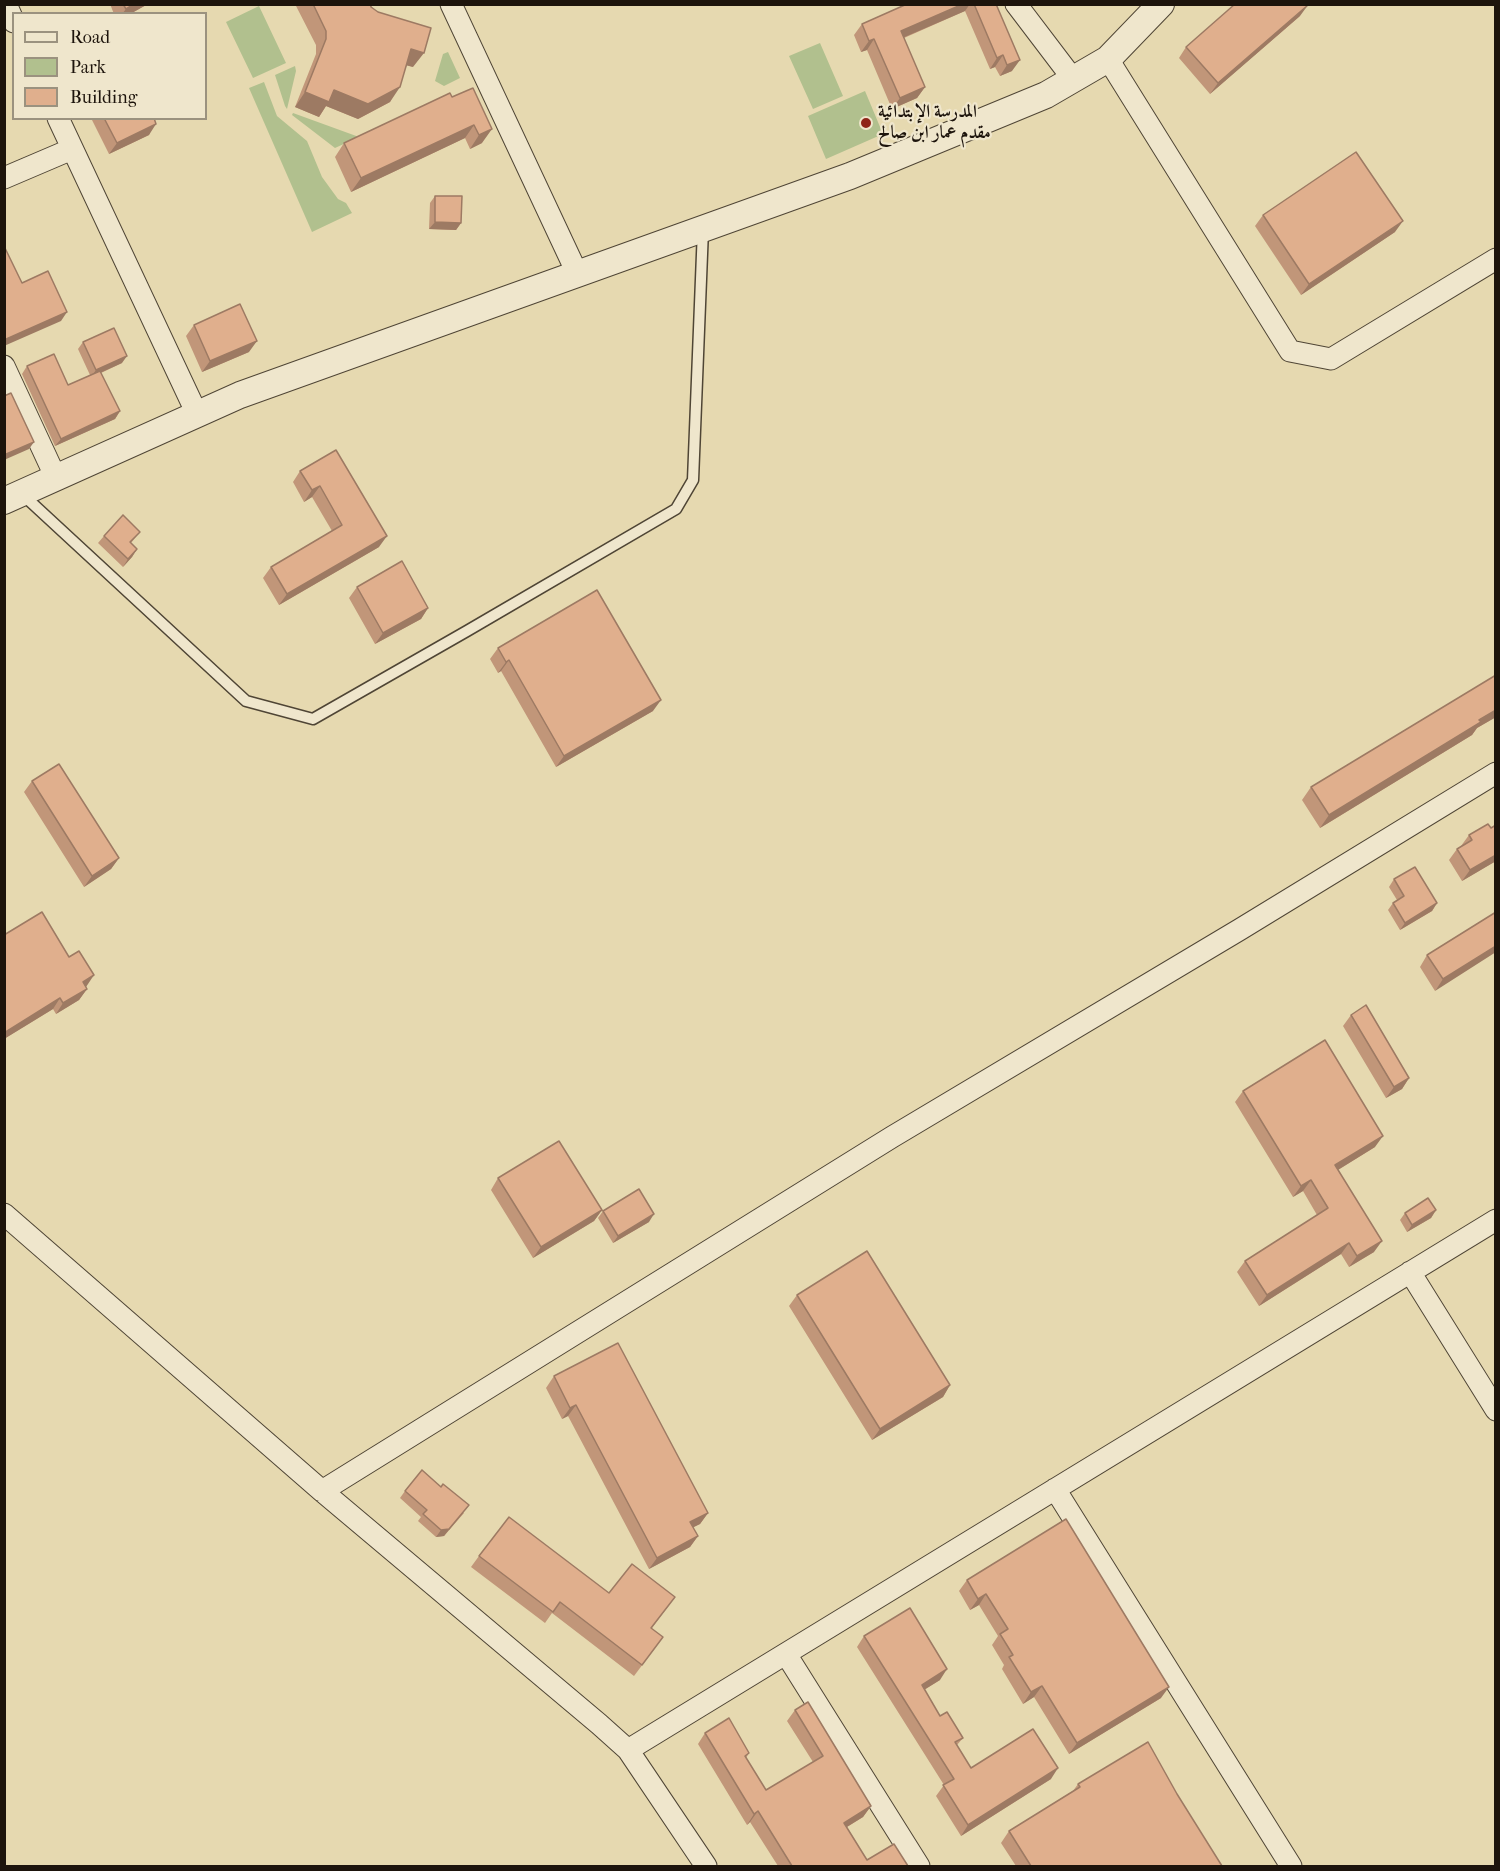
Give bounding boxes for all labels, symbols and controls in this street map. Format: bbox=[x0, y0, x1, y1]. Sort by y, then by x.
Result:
legend bbox=[12, 12, 207, 120]
text: Road bbox=[70, 27, 110, 48]
text: Park bbox=[70, 57, 106, 78]
text: Building bbox=[70, 87, 137, 108]
place label: المدرسة الإبتدائية مقدم عمار ابن صالح bbox=[878, 102, 991, 144]
marker: المدرسة الإبتدائية مقدم عمار ابن صالح bbox=[859, 116, 873, 130]

